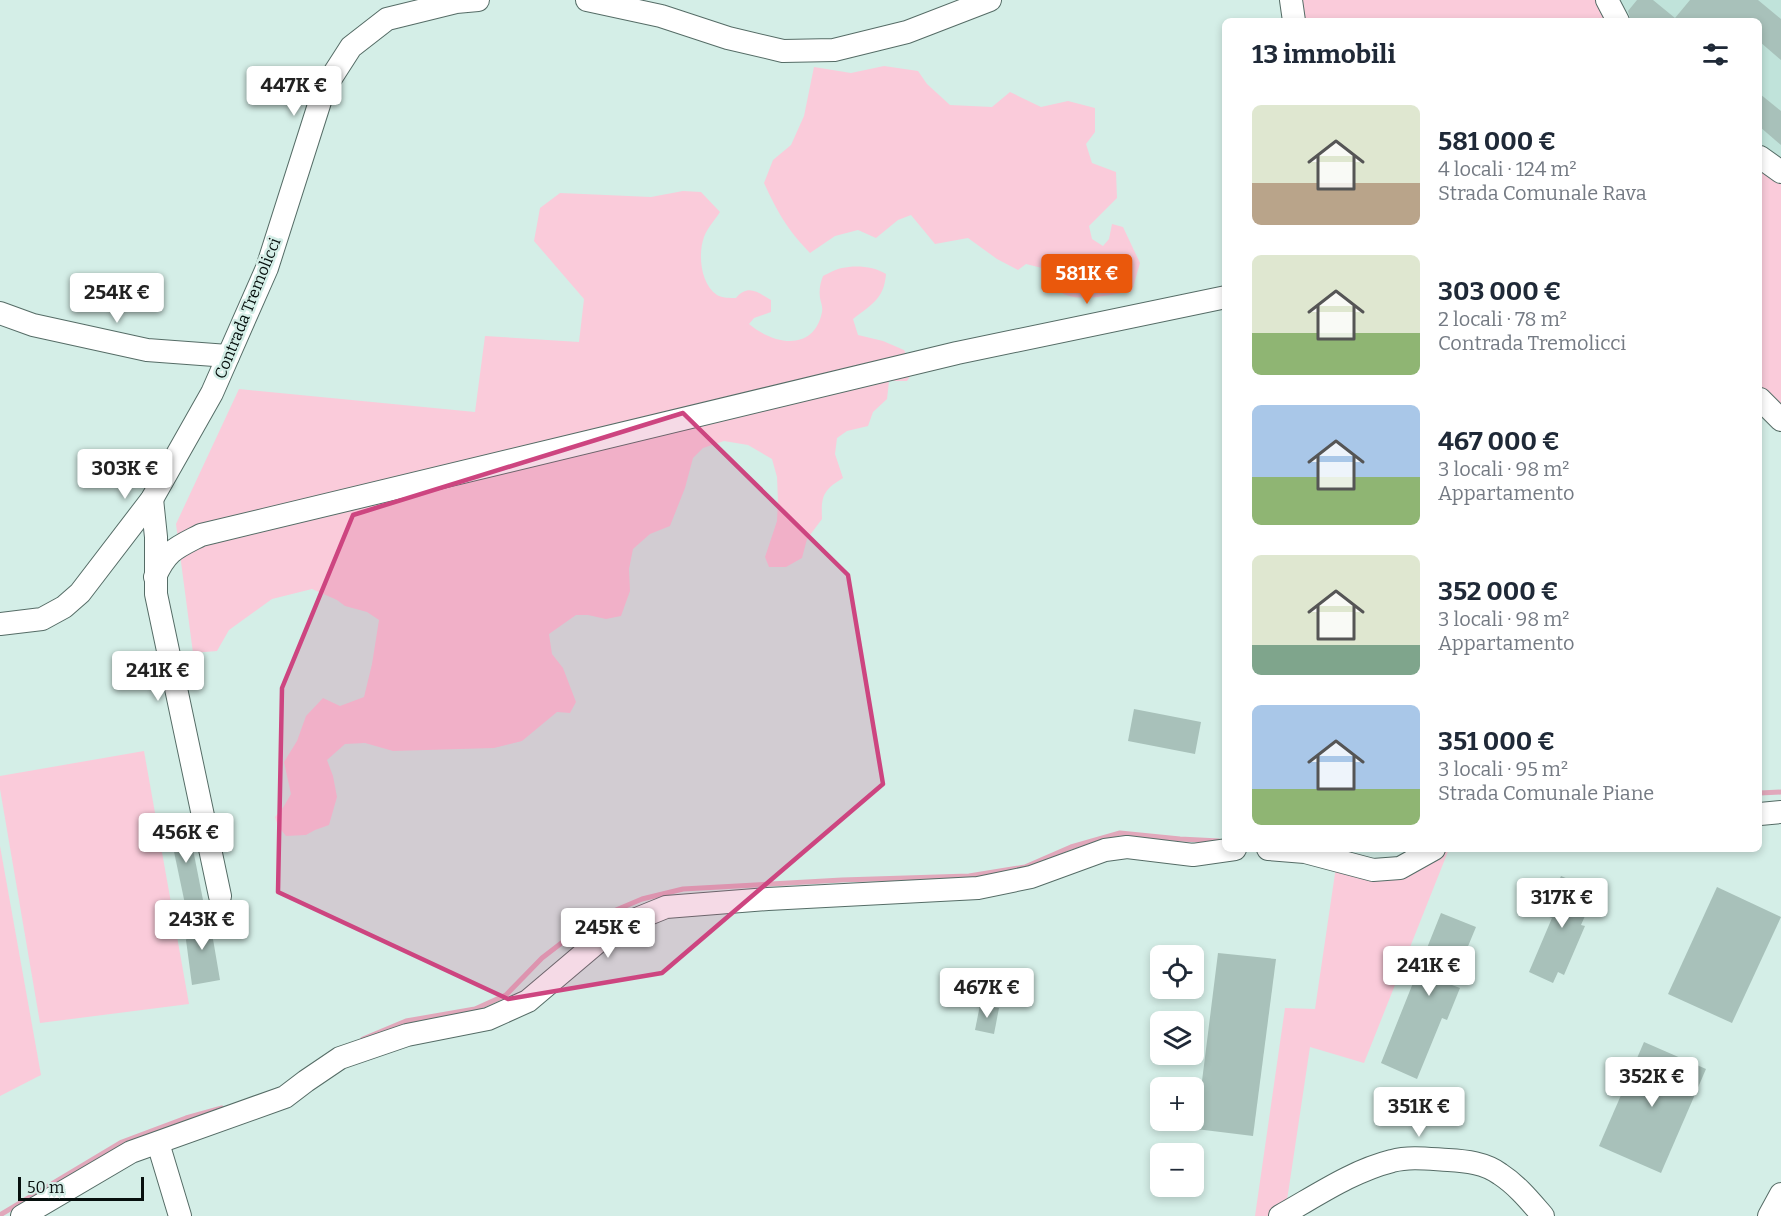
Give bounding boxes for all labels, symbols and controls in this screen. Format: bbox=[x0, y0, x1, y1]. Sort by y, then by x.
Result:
icon: filters bbox=[1699, 38, 1732, 71]
text: 13 immobili bbox=[1252, 39, 1396, 70]
pin: 447K € bbox=[245, 66, 343, 117]
text: 447K € bbox=[261, 73, 327, 97]
text: 581 000 € bbox=[1438, 126, 1556, 157]
icon: home bbox=[1300, 129, 1372, 201]
text: 4 locali · 124 m² bbox=[1438, 157, 1577, 181]
text: Strada Comunale Rava bbox=[1438, 181, 1647, 205]
street label: Contrada Tremolicci bbox=[210, 235, 285, 382]
pin: 581K € bbox=[1038, 254, 1136, 305]
text: 581K € bbox=[1055, 261, 1119, 285]
pin: 254K € bbox=[68, 273, 166, 324]
text: 303 000 € bbox=[1438, 276, 1561, 307]
icon: home bbox=[1300, 279, 1372, 351]
text: 254K € bbox=[84, 280, 150, 304]
text: 2 locali · 78 m² bbox=[1438, 307, 1567, 331]
text: Contrada Tremolicci bbox=[1438, 331, 1626, 355]
text: 467 000 € bbox=[1438, 426, 1560, 457]
icon: home bbox=[1300, 429, 1372, 501]
pin: 303K € bbox=[76, 449, 174, 500]
text: 303K € bbox=[91, 456, 159, 480]
text: 3 locali · 98 m² bbox=[1438, 457, 1569, 481]
text: Appartamento bbox=[1438, 481, 1575, 505]
text: 352 000 € bbox=[1438, 576, 1558, 607]
icon: home bbox=[1300, 579, 1372, 651]
text: 3 locali · 98 m² bbox=[1438, 607, 1569, 631]
text: Appartamento bbox=[1438, 631, 1575, 655]
pin: 241K € bbox=[109, 651, 207, 702]
text: 241K € bbox=[126, 658, 190, 682]
text: 351 000 € bbox=[1438, 726, 1555, 757]
icon: home bbox=[1300, 729, 1372, 801]
text: 3 locali · 95 m² bbox=[1438, 757, 1568, 781]
text: Strada Comunale Piane bbox=[1438, 781, 1654, 805]
pin: 456K € bbox=[137, 813, 235, 864]
text: 456K € bbox=[153, 820, 219, 844]
pin: 317K € bbox=[1513, 878, 1611, 929]
text: 317K € bbox=[1531, 885, 1593, 909]
pin: 243K € bbox=[153, 900, 251, 951]
text: 243K € bbox=[169, 907, 235, 931]
pin: 245K € bbox=[559, 908, 657, 959]
text: 245K € bbox=[575, 915, 641, 939]
map controls bbox=[1150, 945, 1204, 1197]
button: locate bbox=[1150, 945, 1204, 999]
pin: 241K € bbox=[1380, 946, 1478, 997]
text: 241K € bbox=[1397, 953, 1461, 977]
pin: 467K € bbox=[938, 968, 1036, 1019]
text: 467K € bbox=[954, 975, 1020, 999]
button: layers bbox=[1150, 1011, 1204, 1065]
pin: 352K € bbox=[1603, 1057, 1701, 1108]
text: 352K € bbox=[1619, 1064, 1685, 1088]
button: + bbox=[1150, 1077, 1204, 1131]
pin: 351K € bbox=[1370, 1087, 1468, 1138]
text: 351K € bbox=[1388, 1094, 1450, 1118]
button: − bbox=[1150, 1143, 1204, 1197]
scale bar bbox=[18, 1174, 144, 1202]
text: 50 m bbox=[27, 1178, 64, 1197]

